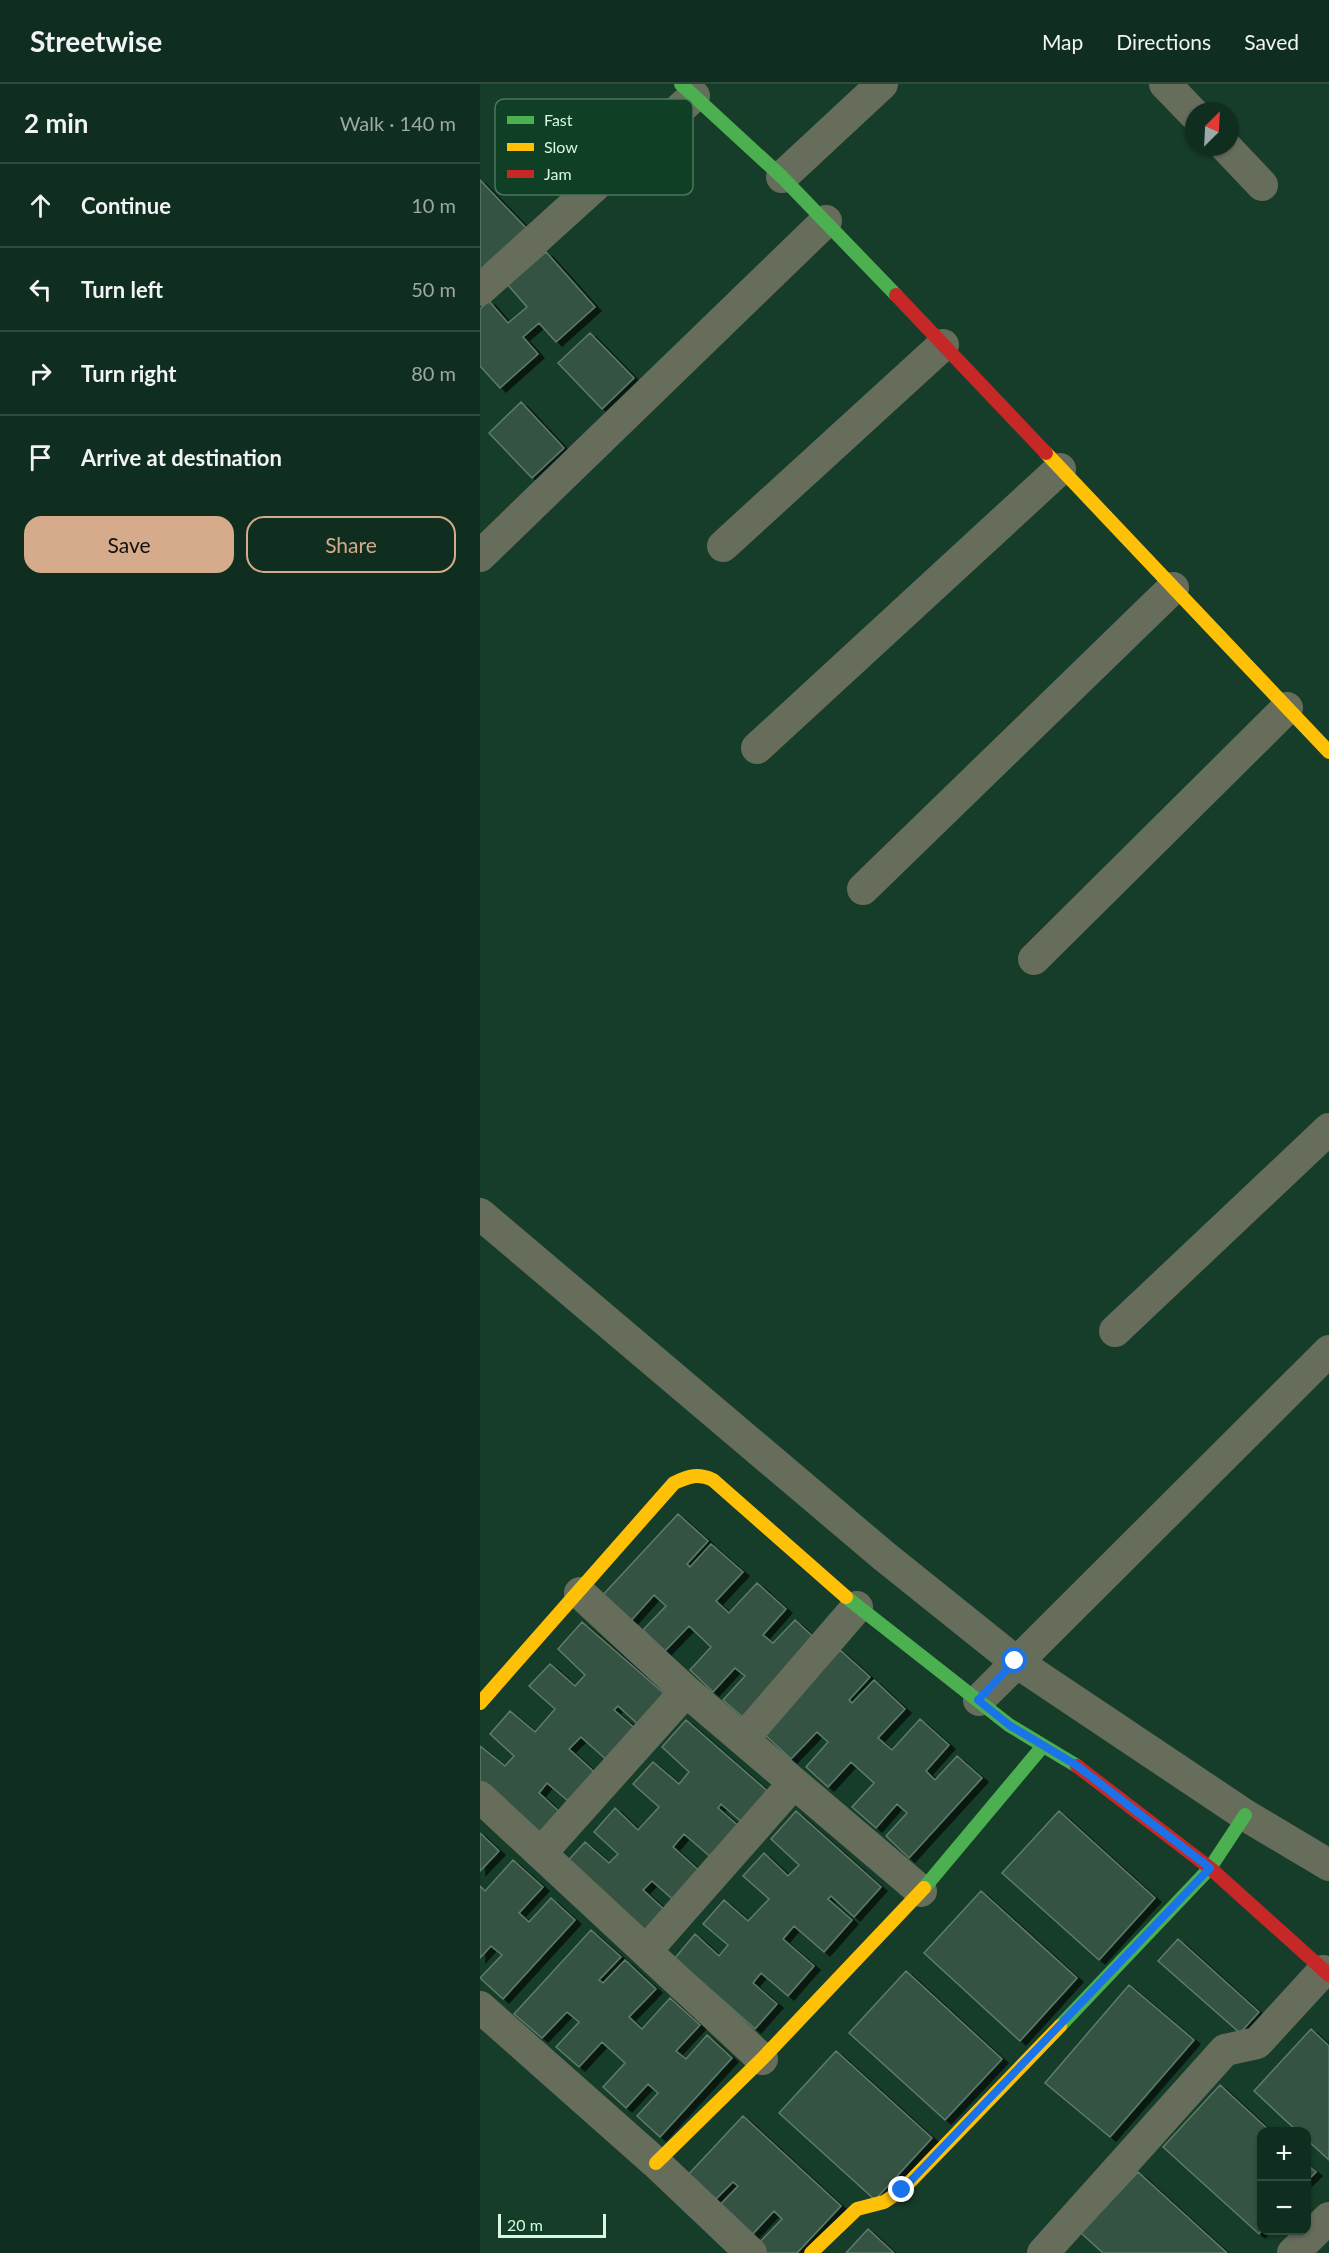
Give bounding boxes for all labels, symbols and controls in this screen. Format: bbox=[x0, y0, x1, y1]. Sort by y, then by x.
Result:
text: Streetwise bbox=[30, 24, 162, 58]
text: Map bbox=[1042, 29, 1083, 54]
text: Directions bbox=[1116, 29, 1211, 54]
text: Saved bbox=[1244, 29, 1299, 54]
legend bbox=[495, 99, 693, 195]
north arrow bbox=[1185, 102, 1239, 156]
text: 2 min bbox=[24, 107, 88, 139]
text: Fast bbox=[544, 110, 573, 129]
text: Walk · 140 m bbox=[340, 111, 456, 135]
text: Slow bbox=[544, 137, 578, 156]
text: Jam bbox=[544, 164, 572, 183]
icon: ahead bbox=[24, 189, 57, 222]
text: Continue bbox=[81, 192, 171, 219]
text: 10 m bbox=[411, 193, 456, 217]
icon: left bbox=[24, 273, 57, 306]
text: Turn left bbox=[81, 276, 163, 303]
text: 50 m bbox=[411, 277, 456, 301]
icon: right bbox=[24, 357, 57, 390]
text: Turn right bbox=[81, 360, 176, 387]
text: 80 m bbox=[411, 361, 456, 385]
icon: arrive bbox=[24, 441, 57, 474]
text: Arrive at destination bbox=[81, 444, 282, 471]
button: Save bbox=[24, 516, 234, 573]
button: Share bbox=[246, 516, 456, 573]
route start bbox=[1001, 1647, 1027, 1673]
map controls bbox=[1257, 2127, 1311, 2235]
button: + bbox=[1257, 2127, 1311, 2181]
route end bbox=[888, 2176, 914, 2202]
button: − bbox=[1257, 2181, 1311, 2235]
scale bar bbox=[498, 2211, 606, 2238]
text: 20 m bbox=[507, 2215, 543, 2234]

